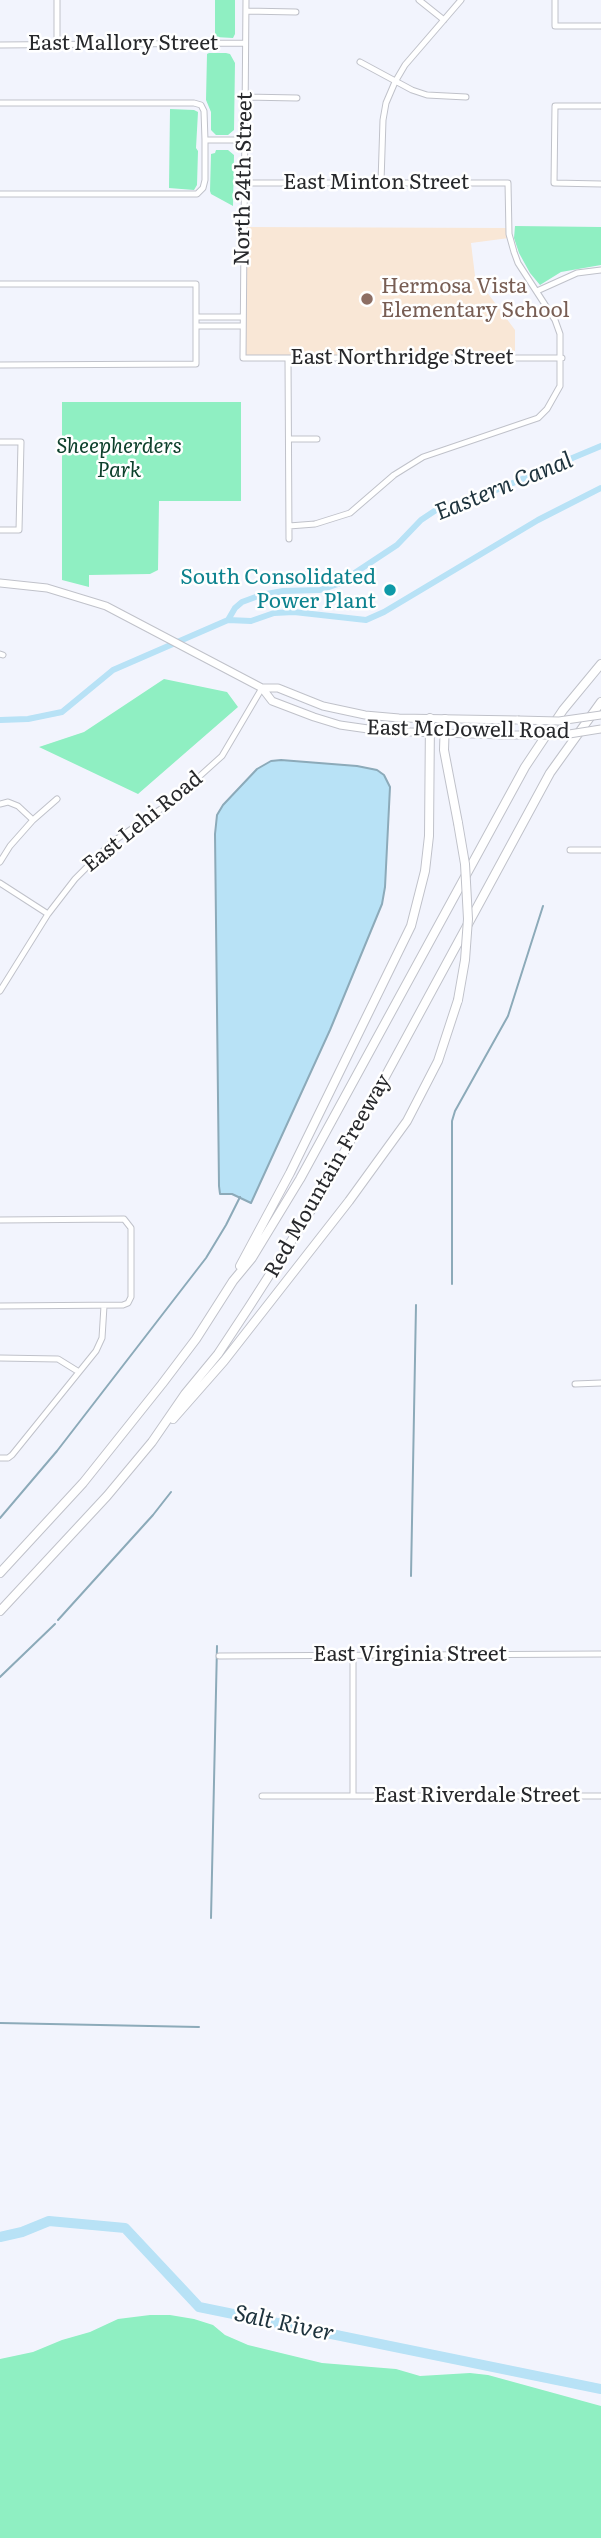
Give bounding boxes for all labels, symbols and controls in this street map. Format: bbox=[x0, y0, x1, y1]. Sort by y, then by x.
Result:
street label: East Mallory Street bbox=[28, 31, 218, 57]
street label: North 24th Street bbox=[230, 92, 258, 266]
street label: East Minton Street bbox=[283, 170, 469, 196]
place label: Hermosa Vista Elementary School bbox=[381, 274, 570, 324]
marker: Hermosa Vista Elementary School bbox=[359, 291, 375, 307]
street label: East Northridge Street bbox=[290, 345, 514, 371]
park label: Sheepherders Park bbox=[56, 434, 182, 484]
water label: Eastern Canal bbox=[431, 447, 577, 527]
place label: South Consolidated Power Plant bbox=[180, 565, 376, 615]
marker: South Consolidated Power Plant bbox=[382, 582, 398, 598]
street label: East McDowell Road bbox=[366, 716, 570, 744]
street label: East Lehi Road bbox=[78, 766, 208, 878]
street label: Red Mountain Freeway bbox=[259, 1070, 397, 1282]
street label: East Virginia Street bbox=[313, 1642, 507, 1668]
street label: East Riverdale Street bbox=[374, 1783, 580, 1809]
water label: Salt River bbox=[231, 2300, 337, 2348]

